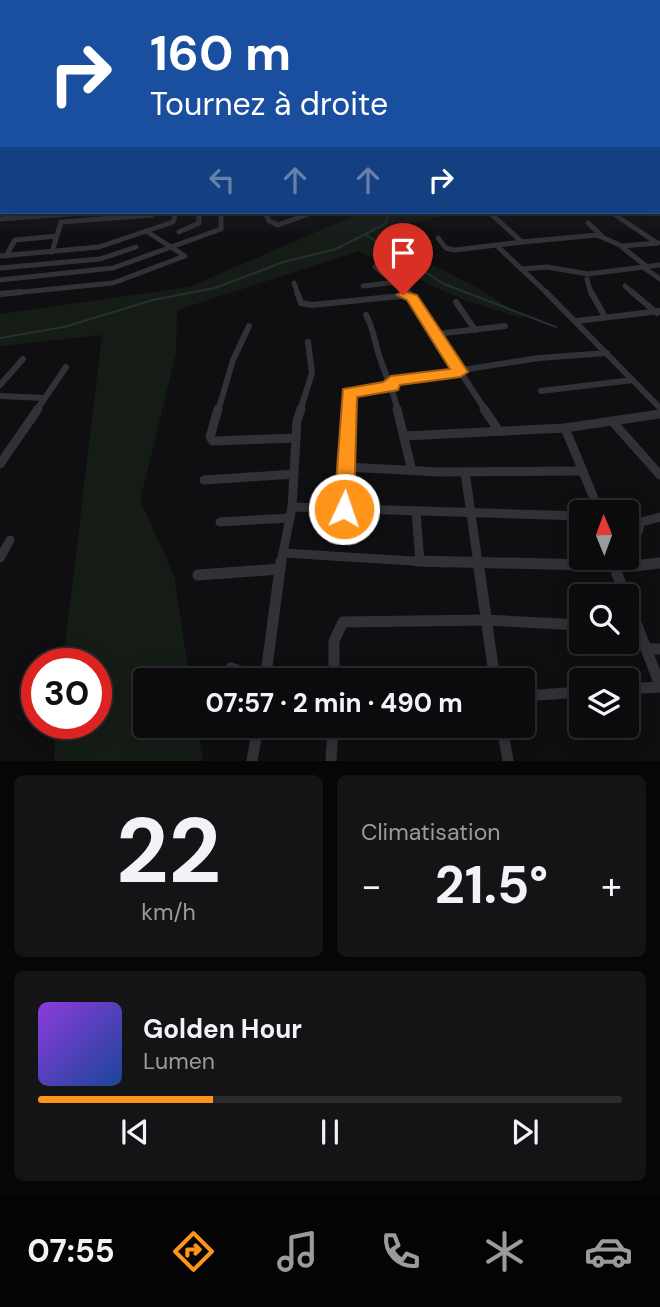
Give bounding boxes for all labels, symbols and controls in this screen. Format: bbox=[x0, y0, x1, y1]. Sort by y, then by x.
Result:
text: 160 m bbox=[150, 21, 291, 85]
icon: right bbox=[35, 28, 126, 119]
text: Tournez à droite bbox=[150, 83, 388, 125]
icon: left bbox=[203, 161, 241, 199]
icon: ahead bbox=[276, 161, 314, 199]
icon: ahead bbox=[349, 161, 387, 199]
icon: right bbox=[422, 161, 460, 199]
pin bbox=[373, 223, 433, 295]
icon: arrive bbox=[384, 234, 422, 272]
position arrow bbox=[307, 472, 381, 546]
north arrow bbox=[569, 500, 639, 570]
map controls bbox=[569, 500, 639, 738]
button: search bbox=[569, 584, 639, 654]
speed limit sign: 30 bbox=[21, 648, 112, 739]
button: layers bbox=[569, 668, 639, 738]
text: 07:57 · 2 min · 490 m bbox=[205, 686, 463, 720]
text: 22 bbox=[116, 792, 221, 910]
text: Climatisation bbox=[361, 817, 500, 847]
text: 21.5° bbox=[435, 851, 548, 919]
text: − bbox=[361, 861, 382, 911]
text: + bbox=[601, 861, 622, 911]
text: km/h bbox=[141, 897, 196, 927]
text: Golden Hour bbox=[143, 1012, 302, 1046]
text: Lumen bbox=[143, 1046, 215, 1076]
icon: previous bbox=[116, 1113, 154, 1151]
icon: pause bbox=[311, 1113, 349, 1151]
icon: next bbox=[506, 1113, 544, 1151]
icon: directions bbox=[169, 1227, 218, 1276]
icon: music bbox=[273, 1227, 322, 1276]
icon: phone bbox=[376, 1227, 425, 1276]
icon: climate bbox=[480, 1227, 529, 1276]
icon: car bbox=[584, 1227, 633, 1276]
text: 07:55 bbox=[27, 1230, 115, 1272]

